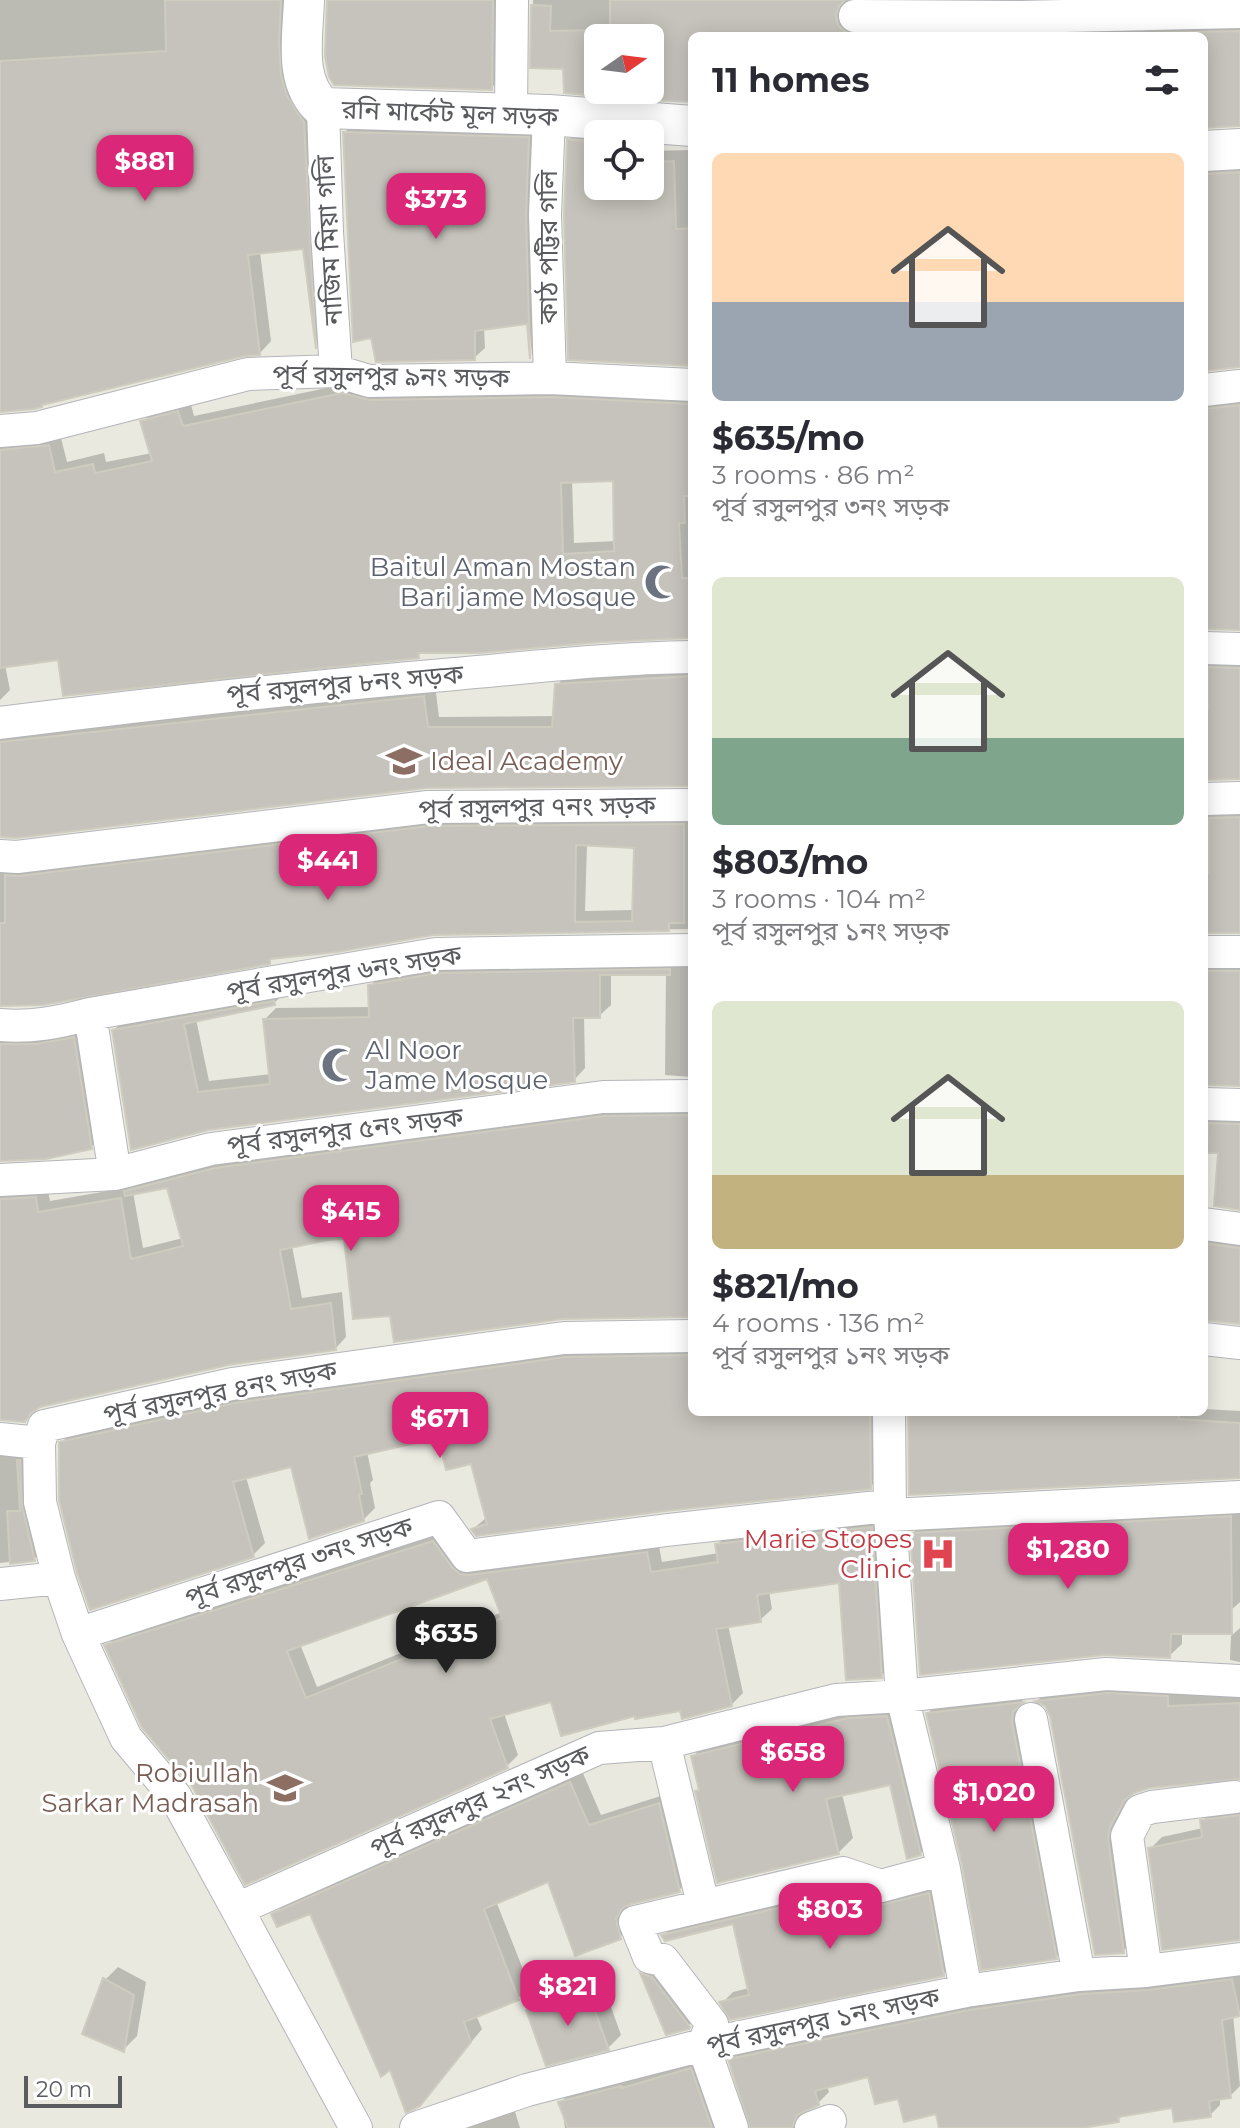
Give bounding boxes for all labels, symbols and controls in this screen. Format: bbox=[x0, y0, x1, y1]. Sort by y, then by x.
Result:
north arrow bbox=[584, 24, 664, 104]
map controls bbox=[584, 24, 664, 200]
icon: filters bbox=[1140, 58, 1184, 102]
text: 11 homes bbox=[712, 59, 870, 101]
street label: রনি মার্কেট মূল সড়ক bbox=[340, 93, 560, 133]
button: locate bbox=[584, 120, 664, 200]
pin: $881 bbox=[98, 135, 192, 203]
text: $881 bbox=[114, 145, 176, 177]
street label: নাজিম মিয়া গলি bbox=[309, 153, 349, 327]
street label: কাঠ পট্টির গলি bbox=[532, 169, 564, 325]
pin: $373 bbox=[389, 173, 483, 241]
text: $373 bbox=[405, 183, 468, 215]
icon: home bbox=[876, 205, 1020, 349]
street label: পূর্ব রসুলপুর ৯নং সড়ক bbox=[272, 358, 511, 394]
text: $635/mo bbox=[712, 417, 865, 459]
text: 3 rooms · 86 m² bbox=[712, 459, 915, 491]
text: পূর্ব রসুলপুর ৩নং সড়ক bbox=[712, 491, 949, 523]
place label: Baitul Aman Mostan Bari jame Mosque bbox=[370, 551, 636, 613]
mosque icon: Baitul Aman Mostan Bari jame Mosque bbox=[643, 563, 681, 601]
icon: home bbox=[876, 629, 1020, 773]
street label: পূর্ব রসুলপুর ৮নং সড়ক bbox=[225, 658, 466, 710]
school or university icon: Ideal Academy bbox=[385, 742, 423, 780]
place label: Ideal Academy bbox=[430, 745, 624, 777]
street label: পূর্ব রসুলপুর ৭নং সড়ক bbox=[418, 789, 657, 825]
pin: $441 bbox=[281, 834, 375, 902]
text: $803/mo bbox=[712, 841, 868, 883]
text: $441 bbox=[297, 844, 359, 876]
text: 3 rooms · 104 m² bbox=[712, 883, 926, 915]
text: পূর্ব রসুলপুর ১নং সড়ক bbox=[712, 915, 949, 947]
street label: পূর্ব রসুলপুর ৬নং সড়ক bbox=[224, 938, 465, 1007]
place label: Al Noor Jame Mosque bbox=[364, 1034, 548, 1096]
mosque icon: Al Noor Jame Mosque bbox=[320, 1046, 358, 1084]
icon: home bbox=[876, 1053, 1020, 1197]
street label: পূর্ব রসুলপুর ৫নং সড়ক bbox=[225, 1101, 466, 1161]
pin: $415 bbox=[304, 1185, 398, 1253]
text: $415 bbox=[321, 1195, 381, 1227]
text: $821/mo bbox=[712, 1265, 859, 1307]
text: 4 rooms · 136 m² bbox=[712, 1307, 925, 1339]
text: পূর্ব রসুলপুর ১নং সড়ক bbox=[712, 1339, 949, 1371]
street label: পূর্ব রসুলপুর ৪নং সড়ক bbox=[100, 1353, 341, 1430]
pin: $671 bbox=[393, 1392, 487, 1460]
text: $671 bbox=[410, 1402, 470, 1434]
street label: পূর্ব রসুলপুর ৩নং সড়ক bbox=[181, 1510, 418, 1614]
place label: Marie Stopes Clinic bbox=[744, 1523, 912, 1585]
pin: $1,280 bbox=[1003, 1523, 1133, 1591]
text: $1,280 bbox=[1026, 1533, 1110, 1565]
hospital icon: Marie Stopes Clinic bbox=[919, 1535, 957, 1573]
pin: $635 bbox=[399, 1607, 493, 1675]
text: $635 bbox=[414, 1617, 478, 1649]
pin: $658 bbox=[746, 1726, 840, 1794]
text: $658 bbox=[760, 1736, 826, 1768]
street label: পূর্ব রসুলপুর ২নং সড়ক bbox=[365, 1738, 596, 1864]
place label: Robiullah Sarkar Madrasah bbox=[41, 1757, 259, 1819]
pin: $1,020 bbox=[929, 1766, 1059, 1834]
school or university icon: Robiullah Sarkar Madrasah bbox=[266, 1769, 304, 1807]
text: $1,020 bbox=[952, 1776, 1036, 1808]
pin: $803 bbox=[783, 1883, 877, 1951]
text: $803 bbox=[797, 1893, 863, 1925]
pin: $821 bbox=[521, 1960, 615, 2028]
text: $821 bbox=[538, 1970, 598, 2002]
street label: পূর্ব রসুলপুর ১নং সড়ক bbox=[704, 1980, 943, 2061]
scale bar bbox=[24, 2072, 122, 2108]
text: 20 m bbox=[36, 2076, 92, 2103]

